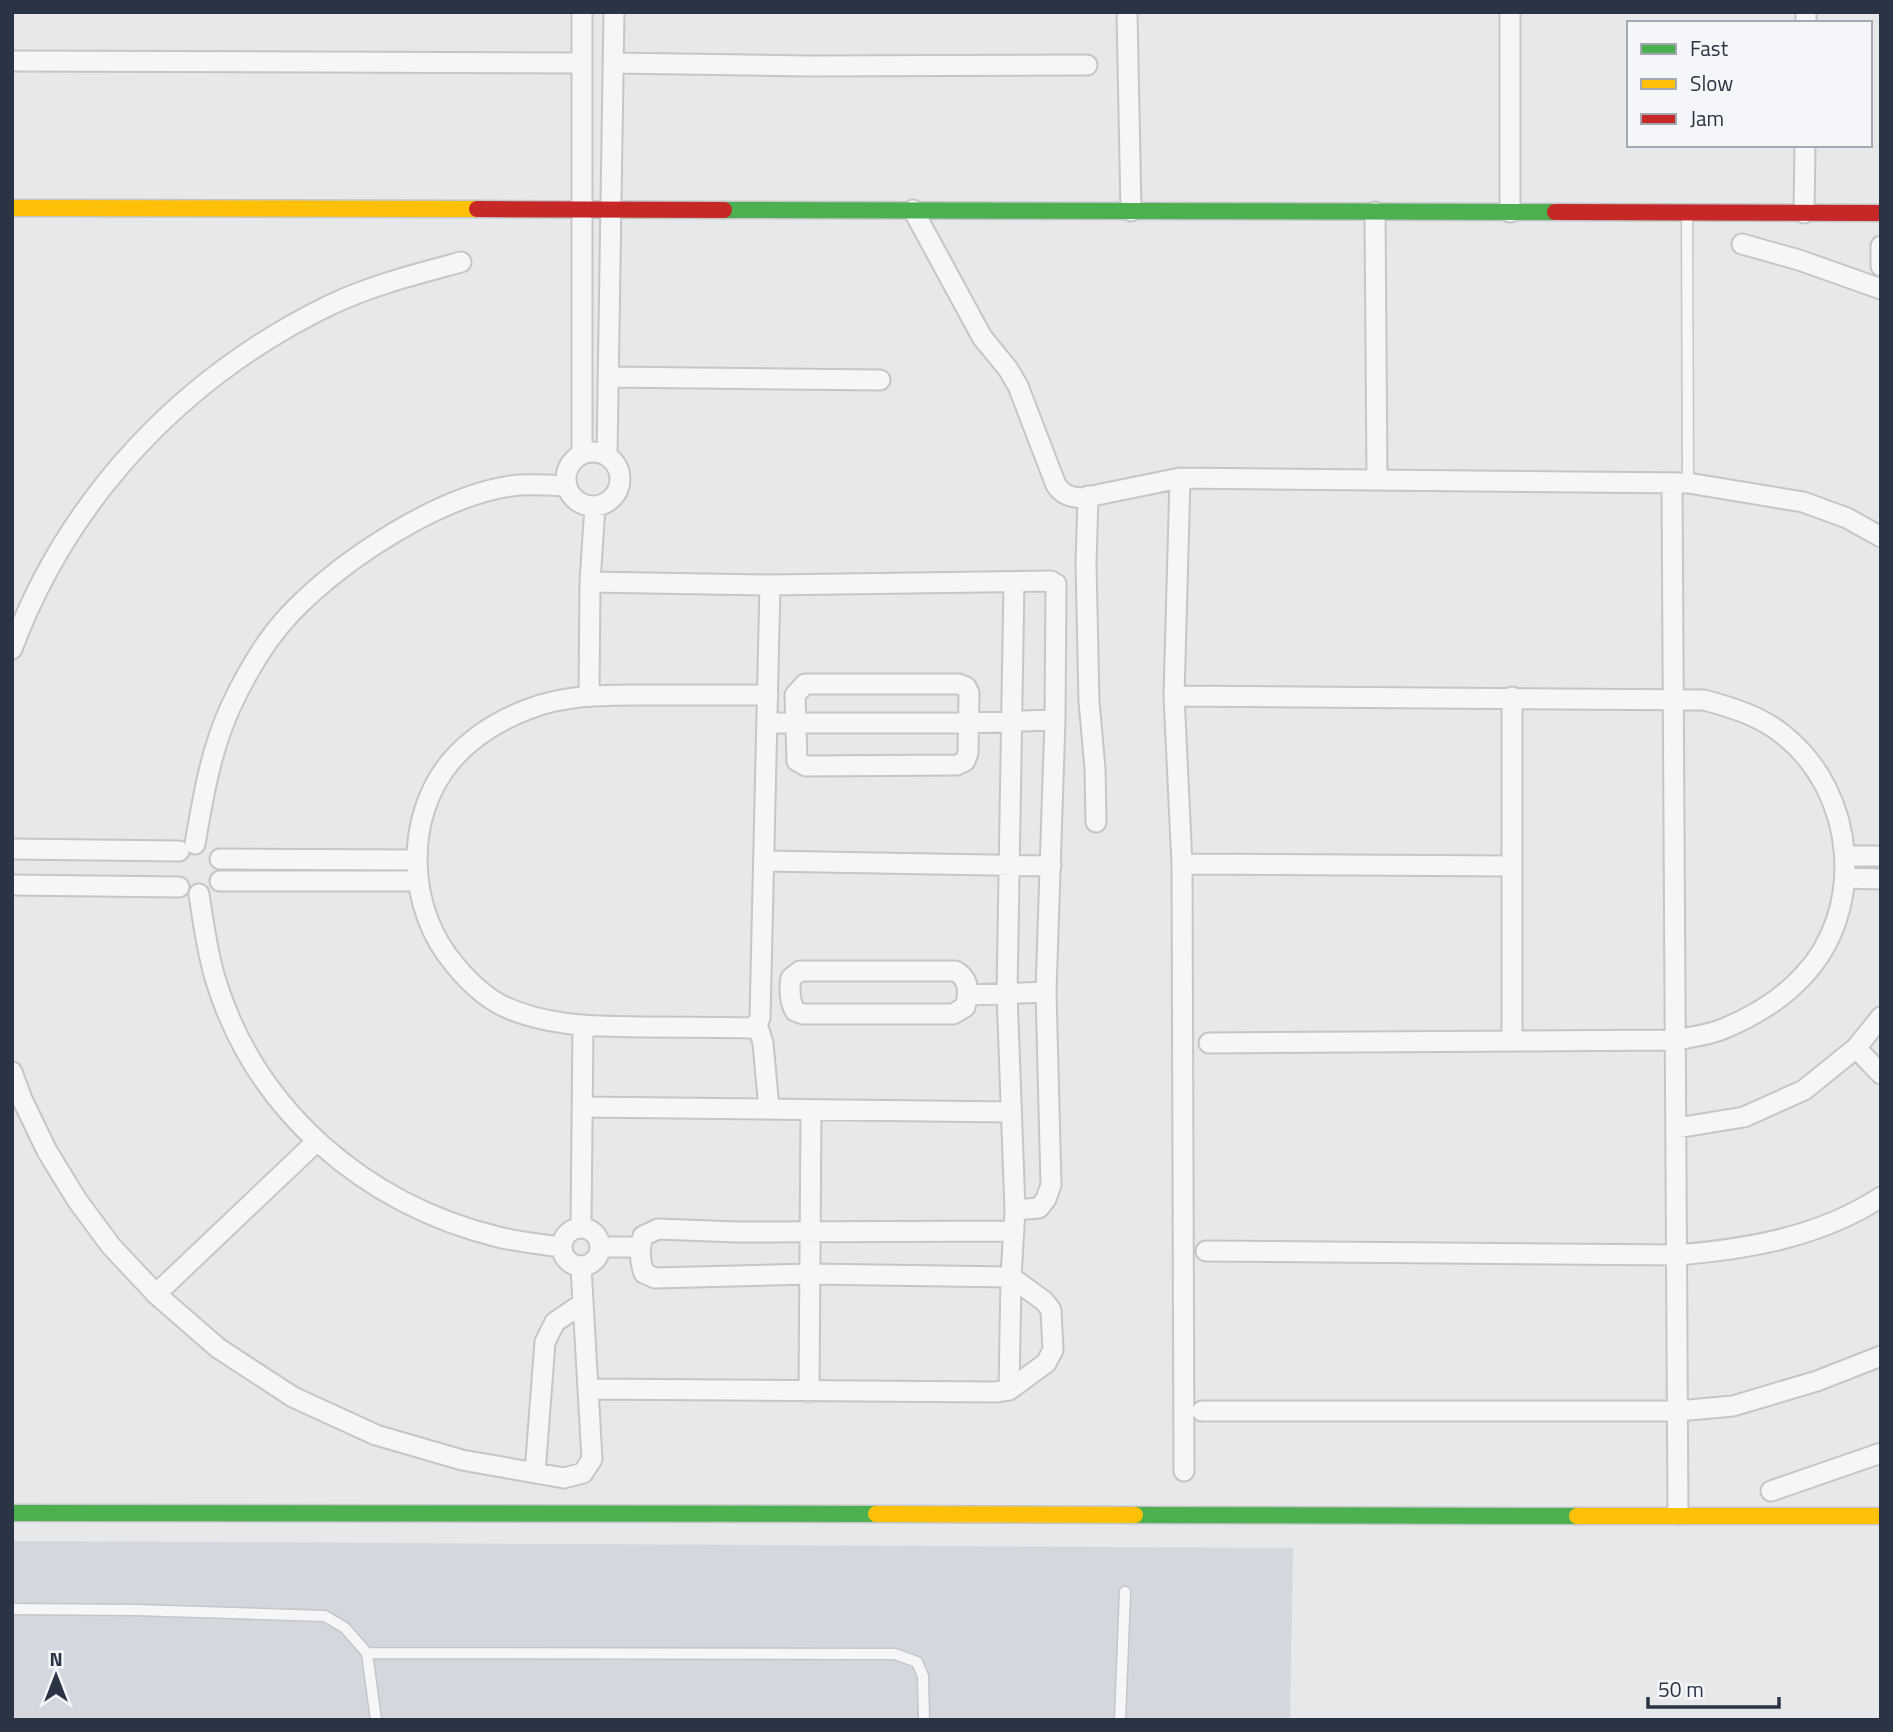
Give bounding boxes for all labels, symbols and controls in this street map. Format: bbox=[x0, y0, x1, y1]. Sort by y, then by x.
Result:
legend bbox=[1627, 21, 1872, 147]
text: Fast bbox=[1690, 32, 1729, 64]
text: Slow bbox=[1690, 67, 1733, 99]
text: Jam bbox=[1690, 102, 1724, 134]
north arrow bbox=[21, 1641, 91, 1711]
text: N bbox=[49, 1644, 63, 1673]
scale bar bbox=[1648, 1666, 1779, 1710]
text: 50 m bbox=[1658, 1673, 1704, 1705]

